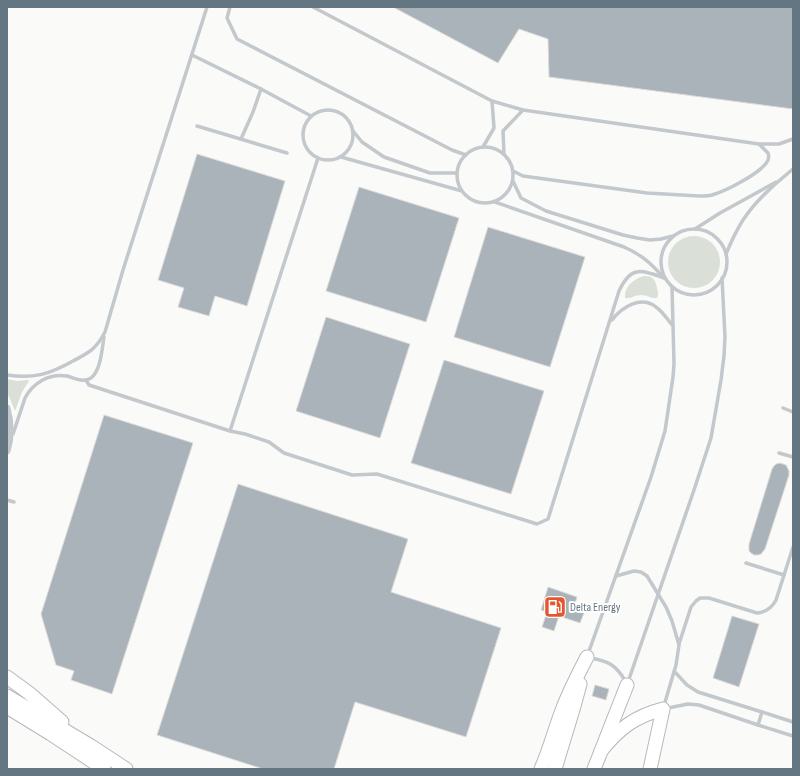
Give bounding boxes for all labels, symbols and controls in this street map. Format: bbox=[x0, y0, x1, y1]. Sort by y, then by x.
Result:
fuel station icon: Delta Energy bbox=[542, 594, 568, 620]
place label: Delta Energy bbox=[570, 600, 621, 615]

